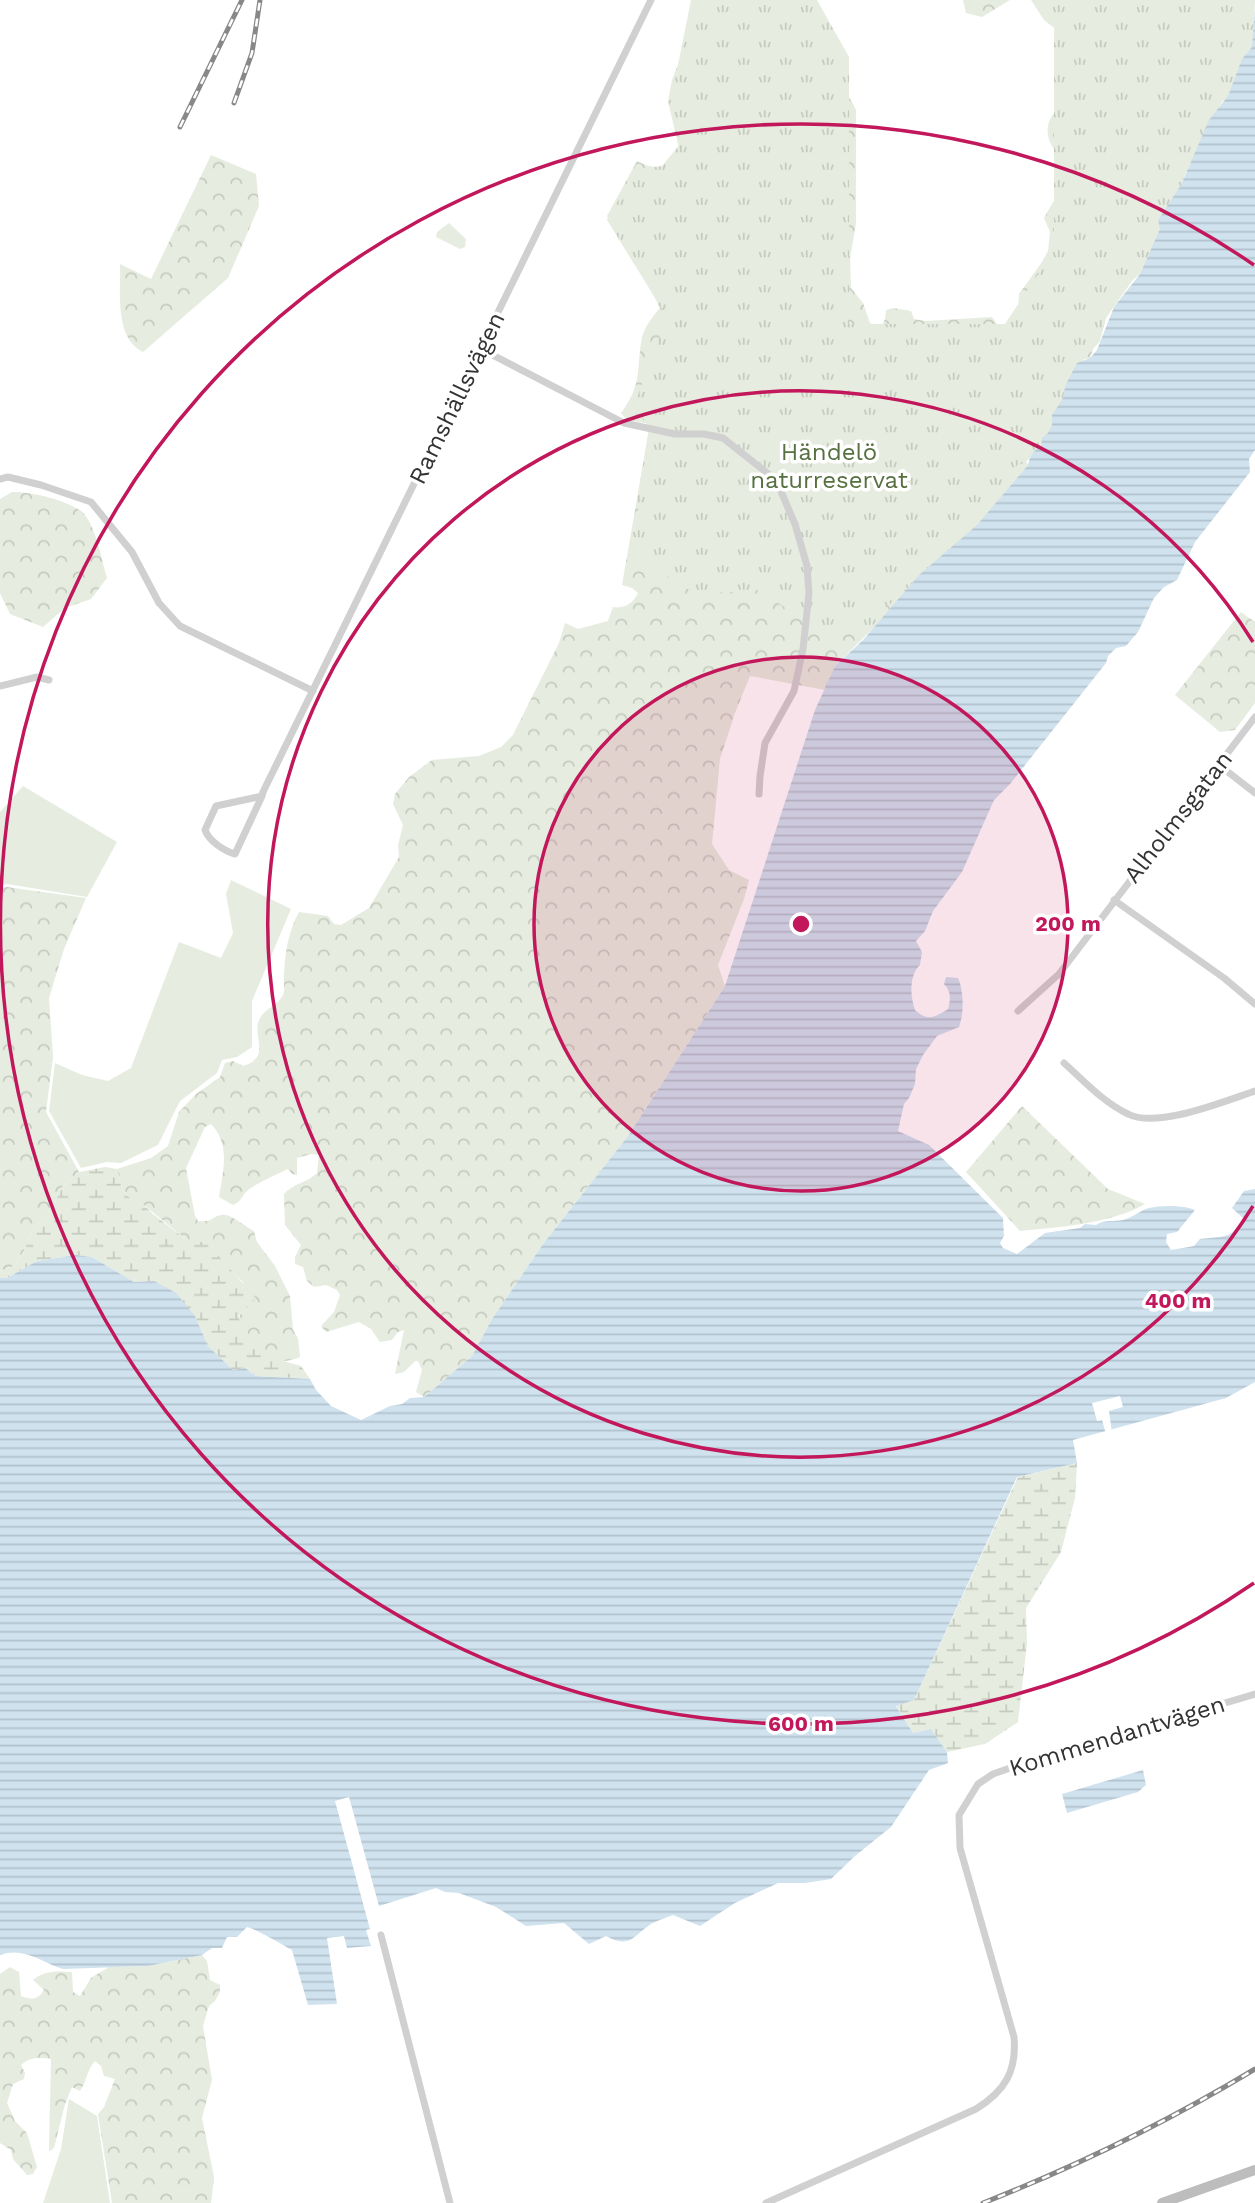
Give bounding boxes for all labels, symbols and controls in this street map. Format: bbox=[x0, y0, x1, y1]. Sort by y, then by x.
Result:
street label: Ramshällsvägen bbox=[403, 307, 511, 489]
park label: Händelö naturreservat bbox=[750, 438, 908, 494]
street label: Alholmsgatan bbox=[1118, 745, 1238, 889]
text: 200 m bbox=[1035, 911, 1101, 936]
centre of rings bbox=[789, 912, 813, 936]
text: 400 m bbox=[1145, 1288, 1211, 1313]
street label: Kommendantvägen bbox=[1006, 1690, 1228, 1782]
text: 600 m bbox=[768, 1711, 834, 1736]

